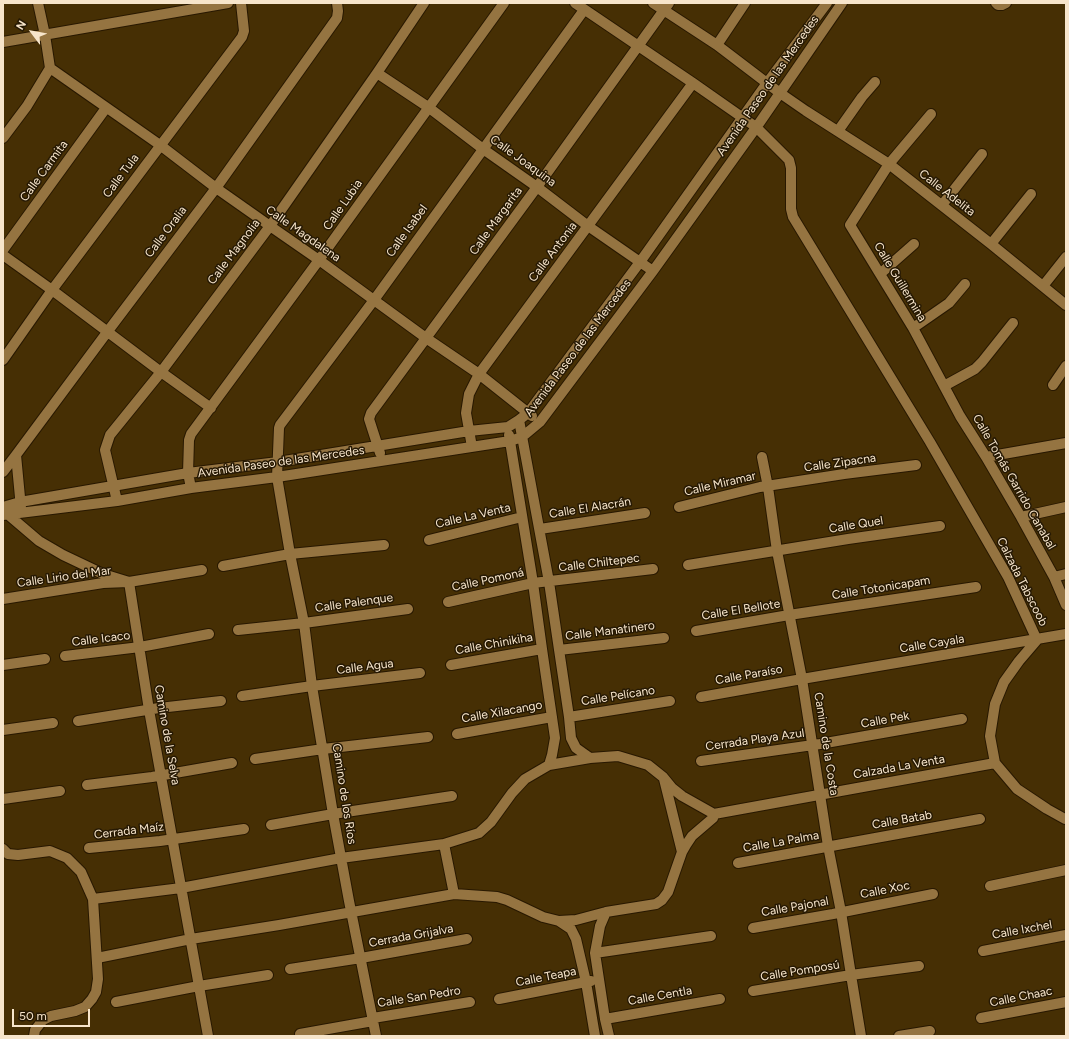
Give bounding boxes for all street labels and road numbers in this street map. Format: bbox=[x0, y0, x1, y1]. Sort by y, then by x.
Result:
street label: Avenida Paseo de las Mercedes bbox=[714, 13, 822, 159]
street label: Calle Joaquina bbox=[487, 132, 559, 190]
street label: Calle Carmita bbox=[17, 138, 71, 204]
street label: Calle Tula bbox=[100, 151, 142, 201]
street label: Calle Adelita bbox=[916, 167, 978, 219]
street label: Calle Lubia bbox=[320, 177, 366, 233]
street label: Calle Margarita bbox=[467, 184, 525, 258]
street label: Calle Isabel bbox=[383, 202, 431, 260]
street label: Calle Oralia bbox=[142, 203, 190, 261]
street label: Calle Magdalena bbox=[263, 203, 343, 265]
street label: Calle Magnolia bbox=[205, 216, 263, 288]
street label: Calle Antonia bbox=[526, 219, 580, 285]
street label: Calle Guillermina bbox=[871, 240, 929, 324]
street label: Avenida Paseo de las Mercedes bbox=[522, 277, 634, 419]
street label: Calle Tomás Garrido Canabal bbox=[969, 412, 1059, 552]
street label: Avenida Paseo de las Mercedes bbox=[197, 443, 365, 481]
street label: Calle Zipacna bbox=[803, 451, 877, 475]
street label: Calle Miramar bbox=[683, 469, 757, 499]
street label: Calle El Alacrán bbox=[548, 494, 632, 522]
street label: Calle La Venta bbox=[434, 500, 512, 532]
street label: Calle Quel bbox=[828, 514, 884, 536]
street label: Calzada Tabscoob bbox=[993, 535, 1051, 629]
street label: Calle Chiltepec bbox=[558, 551, 640, 575]
street label: Calle Lirio del Mar bbox=[16, 563, 112, 591]
street label: Calle Pomoná bbox=[451, 565, 525, 595]
street label: Calle Totonicapam bbox=[831, 573, 931, 603]
street label: Calle Palenque bbox=[314, 590, 394, 616]
street label: Calle El Bellote bbox=[701, 597, 781, 623]
street label: Calle Manatinero bbox=[564, 618, 656, 644]
street label: Calle Icaco bbox=[71, 628, 131, 650]
street label: Calle Chinikiha bbox=[454, 630, 534, 658]
street label: Calle Cayala bbox=[899, 632, 965, 656]
street label: Calle Agua bbox=[336, 656, 394, 678]
street label: Calle Paraíso bbox=[714, 662, 784, 688]
street label: Calle Pelícano bbox=[580, 683, 656, 709]
street label: Camino de la Selva bbox=[151, 684, 183, 786]
street label: Camino de la Costa bbox=[811, 691, 841, 797]
street label: Calle Xilacango bbox=[460, 698, 544, 726]
street label: Calle Pek bbox=[860, 709, 910, 731]
street label: Cerrada Playa Azul bbox=[705, 726, 805, 754]
street label: Camino de los Ríos bbox=[329, 743, 359, 845]
street label: Calzada La Venta bbox=[852, 752, 946, 782]
street label: Calle Batab bbox=[871, 808, 933, 832]
street label: Cerrada Maíz bbox=[93, 820, 165, 842]
street label: Calle La Palma bbox=[742, 828, 820, 856]
street label: Calle Xoc bbox=[859, 878, 911, 902]
street label: Calle Pajonal bbox=[760, 894, 830, 920]
street label: Calle Ixchel bbox=[991, 918, 1053, 942]
street label: Cerrada Grijalva bbox=[368, 921, 454, 951]
street label: Calle Pomposú bbox=[759, 958, 841, 984]
street label: Calle Teapa bbox=[515, 964, 577, 990]
street label: Calle San Pedro bbox=[376, 983, 462, 1011]
street label: Calle Centla bbox=[627, 983, 693, 1009]
street label: Calle Chaac bbox=[988, 984, 1054, 1010]

